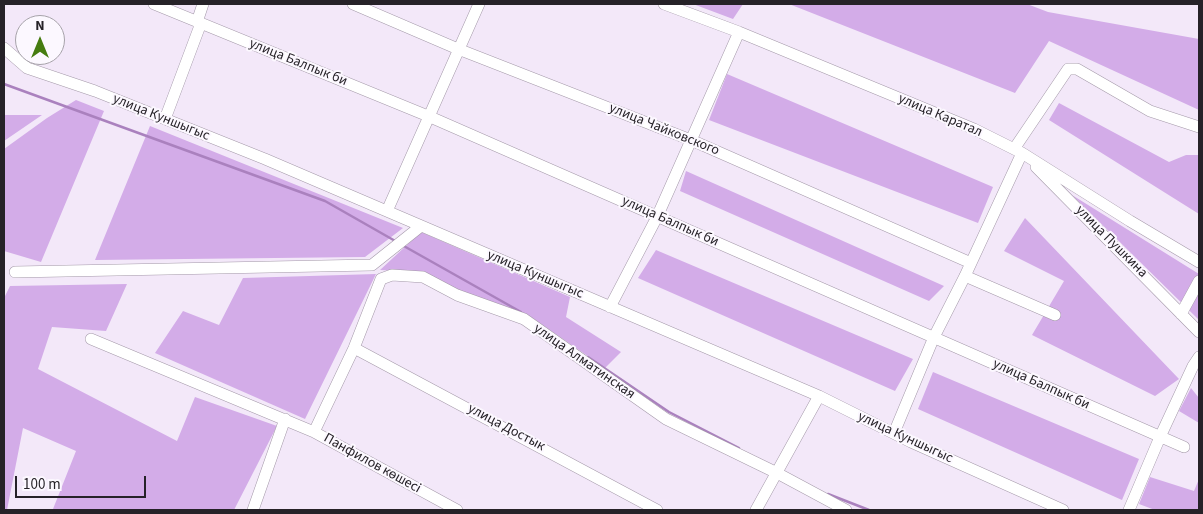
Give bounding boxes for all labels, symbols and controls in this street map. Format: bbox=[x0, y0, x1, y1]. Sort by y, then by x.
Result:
north arrow bbox=[15, 15, 65, 65]
text: N bbox=[35, 16, 45, 36]
street label: улица Балпык би bbox=[246, 36, 350, 90]
street label: улица Куншыгыс bbox=[110, 91, 212, 145]
street label: улица Каратал bbox=[895, 91, 985, 141]
street label: улица Чайковского bbox=[606, 100, 722, 160]
street label: улица Балпык би bbox=[619, 193, 721, 251]
street label: улица Пушкина bbox=[1071, 202, 1151, 282]
street label: улица Куншыгыс bbox=[484, 247, 586, 303]
street label: улица Алматинская bbox=[530, 321, 638, 403]
street label: улица Балпык би bbox=[990, 356, 1092, 414]
street label: улица Достык bbox=[464, 401, 548, 455]
street label: улица Куншыгыс bbox=[855, 409, 955, 467]
street label: Панфилов көшесі bbox=[320, 430, 424, 498]
scale bar bbox=[18, 466, 149, 498]
text: 100 m bbox=[23, 474, 61, 495]

